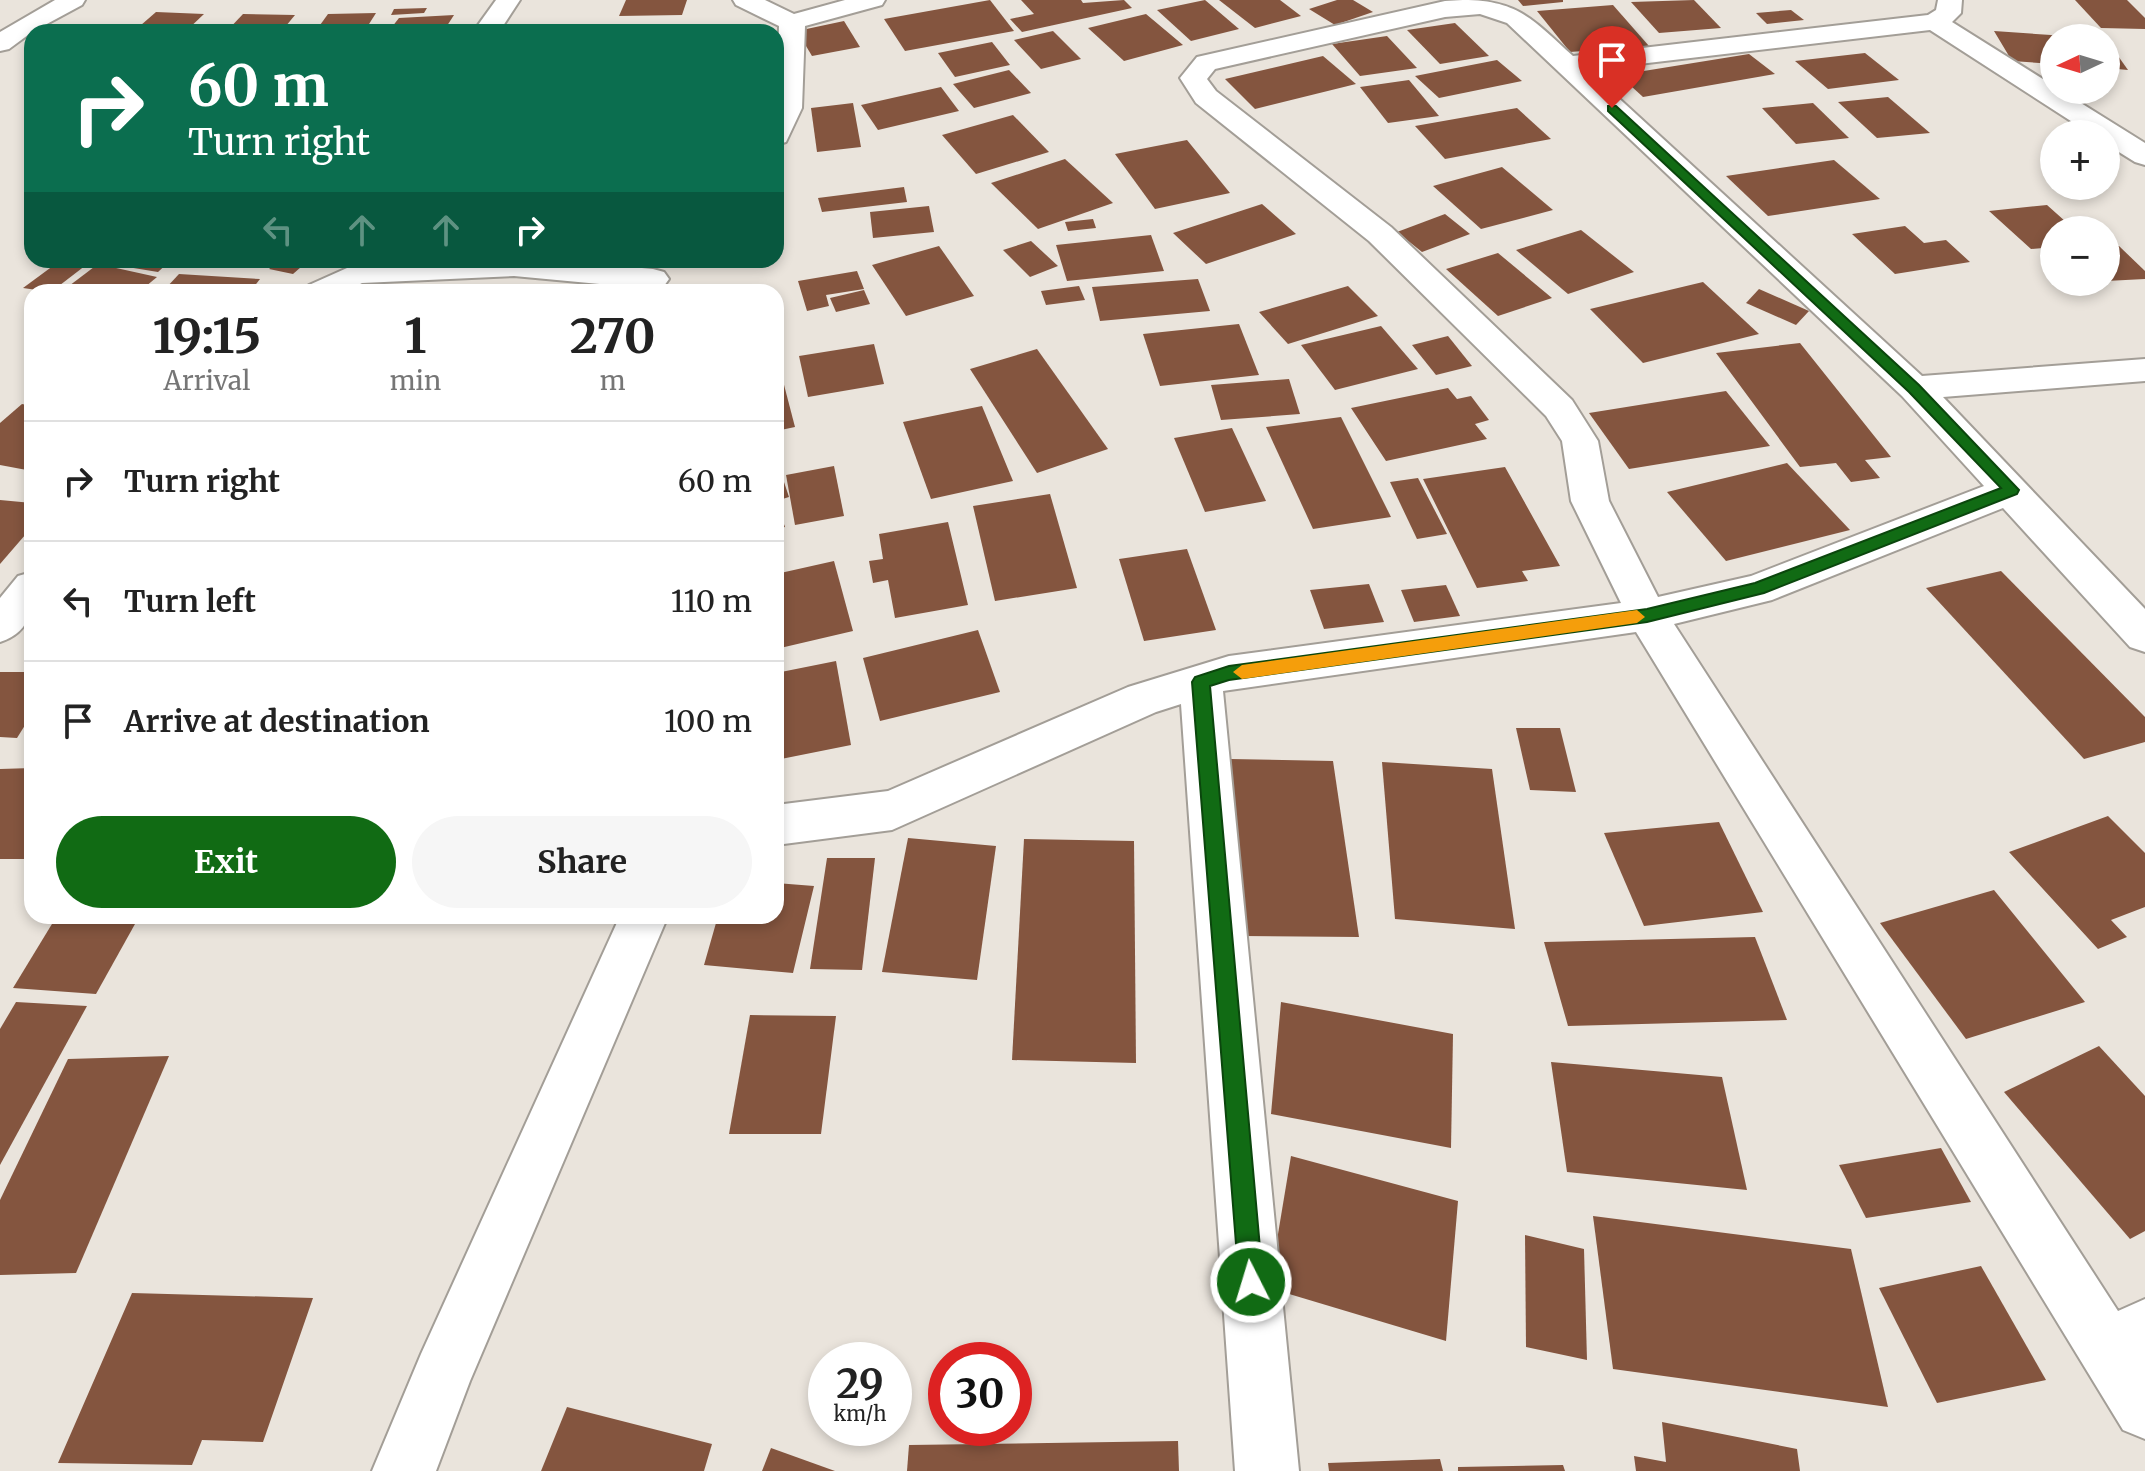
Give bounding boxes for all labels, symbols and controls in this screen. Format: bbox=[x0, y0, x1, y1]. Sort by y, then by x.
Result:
north arrow bbox=[2040, 24, 2120, 104]
map controls bbox=[2040, 24, 2120, 296]
pin bbox=[1578, 26, 1646, 108]
icon: arrive bbox=[1590, 38, 1634, 82]
text: 60 m bbox=[188, 51, 329, 121]
icon: right bbox=[56, 56, 160, 160]
text: Turn right bbox=[188, 120, 370, 165]
button: + bbox=[2040, 120, 2120, 200]
icon: left bbox=[256, 208, 300, 252]
icon: ahead bbox=[340, 208, 384, 252]
icon: ahead bbox=[424, 208, 468, 252]
icon: right bbox=[508, 208, 552, 252]
button: − bbox=[2040, 216, 2120, 296]
text: 19:15 bbox=[153, 306, 261, 366]
text: 1 bbox=[404, 306, 427, 366]
text: 270 bbox=[570, 306, 655, 366]
text: Arrival bbox=[163, 364, 250, 397]
text: min bbox=[390, 364, 441, 397]
text: m bbox=[600, 364, 626, 397]
icon: right bbox=[56, 459, 100, 503]
text: Turn right bbox=[124, 462, 280, 500]
text: 60 m bbox=[678, 462, 752, 500]
icon: left bbox=[56, 579, 100, 623]
text: Turn left bbox=[124, 582, 256, 620]
text: 110 m bbox=[671, 582, 752, 620]
icon: arrive bbox=[56, 699, 100, 743]
text: Arrive at destination bbox=[124, 702, 430, 740]
text: 100 m bbox=[664, 702, 752, 740]
button: Exit bbox=[56, 816, 396, 908]
button: Share bbox=[412, 816, 752, 908]
position arrow bbox=[1209, 1240, 1293, 1324]
speed limit sign: 30 bbox=[928, 1342, 1032, 1446]
text: 29 bbox=[836, 1359, 884, 1409]
text: km/h bbox=[834, 1401, 886, 1426]

